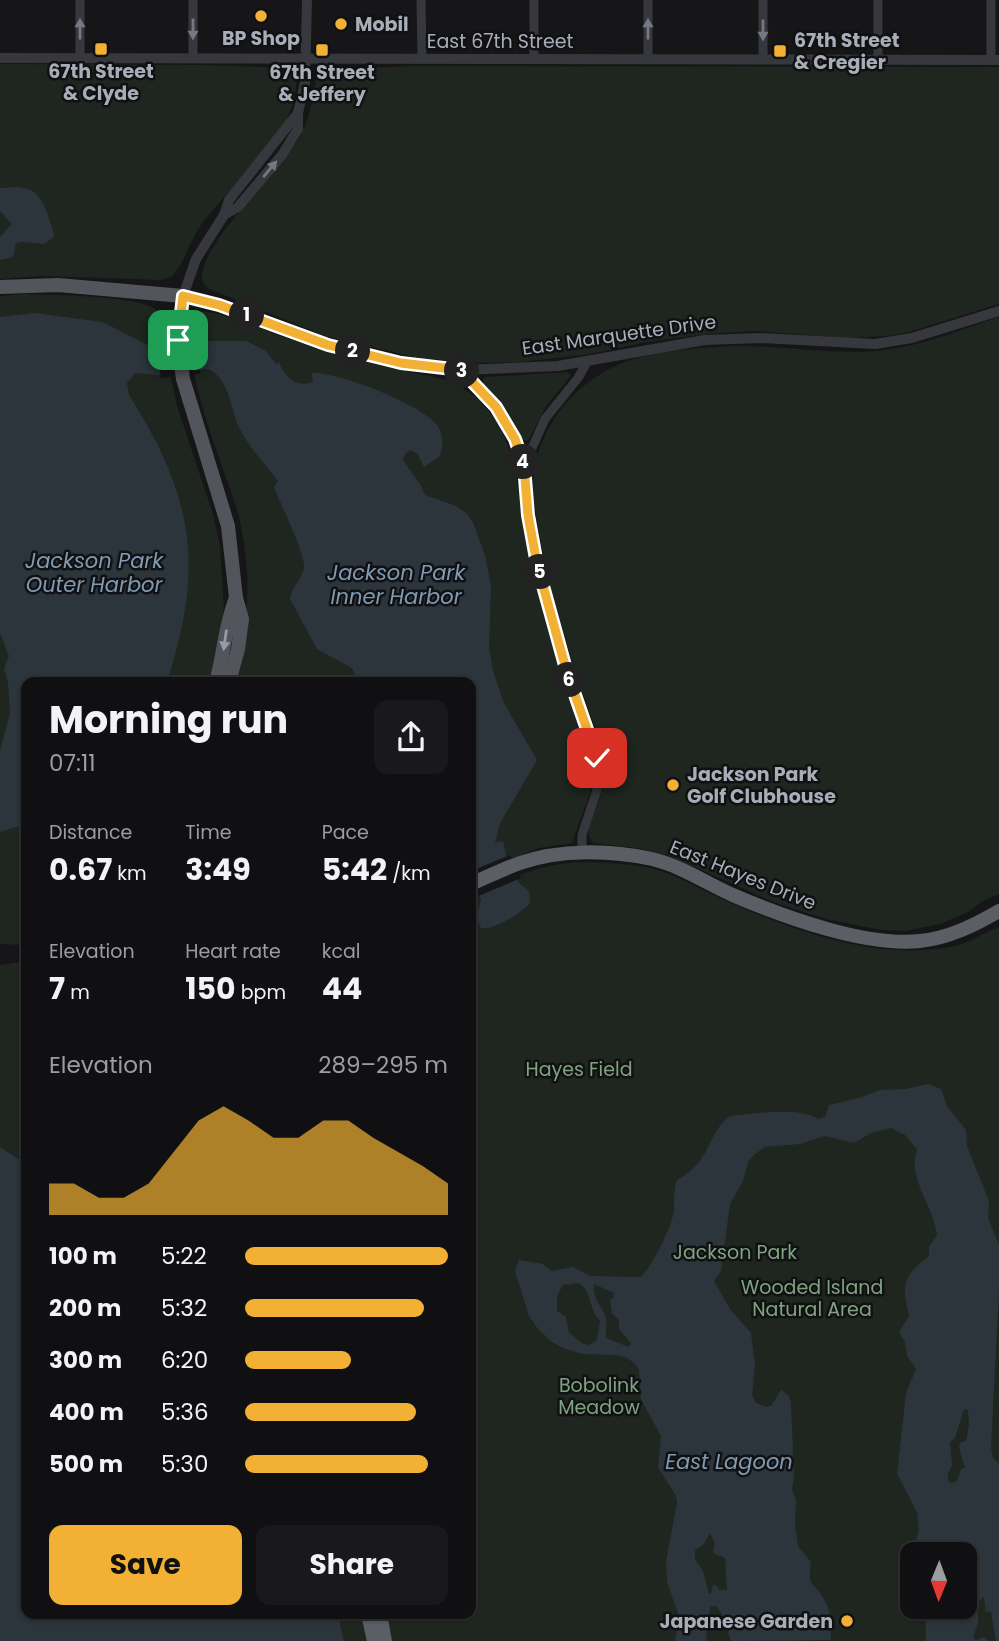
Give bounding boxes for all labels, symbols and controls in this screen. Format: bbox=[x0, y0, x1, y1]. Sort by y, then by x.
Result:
marker: BP Shop bbox=[253, 8, 269, 24]
place label: Mobil bbox=[355, 11, 409, 38]
marker: Mobil bbox=[333, 16, 349, 32]
one-way arrow bbox=[74, 18, 86, 40]
one-way arrow bbox=[187, 18, 199, 40]
one-way arrow bbox=[642, 18, 654, 40]
one-way arrow bbox=[757, 19, 769, 41]
place label: BP Shop bbox=[222, 25, 300, 52]
place label: 67th Street & Cregier bbox=[794, 27, 900, 76]
street label: East 67th Street bbox=[427, 28, 573, 55]
marker: 67th Street & Clyde bbox=[93, 41, 109, 57]
marker: 67th Street & Jeffery bbox=[314, 42, 330, 58]
marker: 67th Street & Cregier bbox=[772, 43, 788, 59]
place label: 67th Street & Clyde bbox=[48, 58, 154, 107]
place label: 67th Street & Jeffery bbox=[269, 59, 375, 108]
one-way arrow bbox=[262, 161, 277, 178]
pin: 1 bbox=[230, 298, 264, 332]
text: 1 bbox=[243, 301, 250, 328]
street label: East Marquette Drive bbox=[520, 308, 718, 362]
pin bbox=[148, 310, 208, 370]
icon: arrive bbox=[159, 321, 197, 359]
pin: 2 bbox=[336, 334, 370, 368]
text: 2 bbox=[347, 337, 358, 364]
pin: 3 bbox=[444, 354, 480, 388]
text: 3 bbox=[456, 357, 467, 384]
pin: 4 bbox=[505, 444, 540, 480]
text: 4 bbox=[516, 448, 529, 475]
water label: Jackson Park Outer Harbor bbox=[25, 546, 164, 599]
pin: 5 bbox=[522, 554, 558, 590]
water label: Jackson Park Inner Harbor bbox=[327, 558, 466, 611]
text: 5 bbox=[533, 558, 546, 585]
one-way arrow bbox=[220, 629, 231, 651]
pin: 6 bbox=[552, 662, 586, 698]
text: 6 bbox=[562, 666, 575, 693]
text: Morning run bbox=[49, 693, 288, 746]
button: share bbox=[374, 700, 448, 774]
pin bbox=[567, 728, 627, 788]
icon: check bbox=[578, 739, 616, 777]
text: 07:11 bbox=[49, 747, 96, 779]
place label: Jackson Park Golf Clubhouse bbox=[687, 761, 836, 810]
marker: Jackson Park Golf Clubhouse bbox=[665, 777, 681, 793]
text: Distance bbox=[49, 819, 132, 846]
text: Time bbox=[185, 819, 232, 846]
text: Pace bbox=[322, 819, 369, 846]
street label: East Hayes Drive bbox=[666, 833, 820, 917]
text: 0.67 bbox=[49, 848, 112, 891]
text: 3:49 bbox=[185, 848, 251, 891]
text: 5:42 bbox=[322, 848, 387, 891]
text: km bbox=[112, 860, 147, 887]
text: /km bbox=[387, 860, 431, 887]
text: Elevation bbox=[49, 938, 135, 965]
text: Heart rate bbox=[185, 938, 281, 965]
text: kcal bbox=[322, 938, 361, 965]
text: 7 bbox=[49, 967, 65, 1010]
text: 150 bbox=[185, 967, 236, 1010]
text: 44 bbox=[322, 967, 362, 1010]
text: m bbox=[65, 979, 90, 1006]
text: bpm bbox=[236, 979, 286, 1006]
text: Elevation bbox=[49, 1049, 153, 1081]
text: 289–295 m bbox=[318, 1049, 448, 1081]
park label: Hayes Field bbox=[525, 1056, 633, 1083]
park label: Jackson Park bbox=[673, 1239, 797, 1266]
text: 100 m bbox=[49, 1240, 117, 1272]
text: 5:22 bbox=[161, 1240, 207, 1272]
park label: Wooded Island Natural Area bbox=[741, 1274, 883, 1323]
text: 200 m bbox=[49, 1292, 121, 1324]
text: 5:32 bbox=[161, 1292, 207, 1324]
text: 300 m bbox=[49, 1344, 122, 1376]
text: 6:20 bbox=[161, 1344, 208, 1376]
park label: Bobolink Meadow bbox=[558, 1372, 640, 1421]
text: 400 m bbox=[49, 1396, 124, 1428]
text: 5:36 bbox=[161, 1396, 209, 1428]
water label: East Lagoon bbox=[665, 1447, 793, 1476]
text: 500 m bbox=[49, 1448, 123, 1480]
text: 5:30 bbox=[161, 1448, 208, 1480]
button: Save bbox=[49, 1525, 242, 1605]
button: Share bbox=[256, 1525, 448, 1605]
north arrow bbox=[900, 1542, 976, 1619]
map controls bbox=[900, 1542, 977, 1619]
place label: Japanese Garden bbox=[660, 1608, 833, 1635]
marker: Japanese Garden bbox=[839, 1613, 855, 1629]

